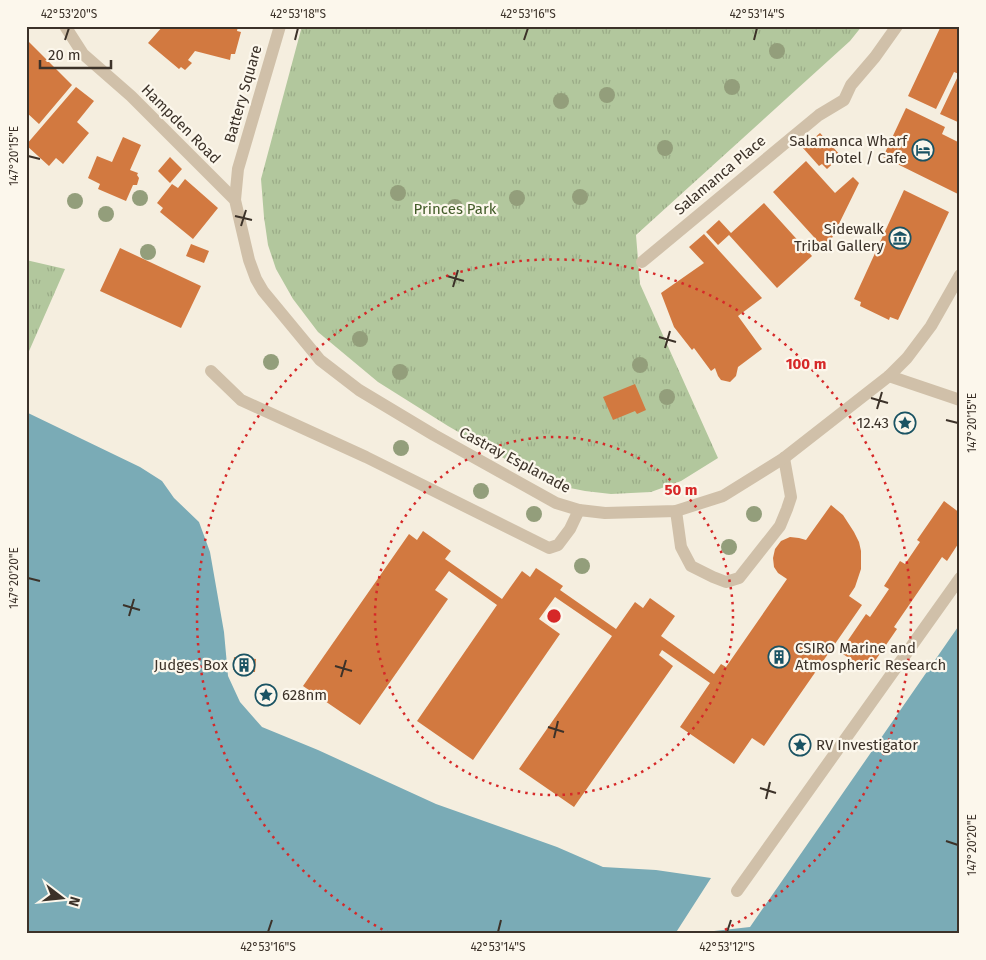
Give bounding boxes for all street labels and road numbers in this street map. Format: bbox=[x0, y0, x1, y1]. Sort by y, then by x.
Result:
street label: Battery Square bbox=[220, 43, 266, 145]
street label: Hampden Road bbox=[138, 81, 224, 167]
street label: Salamanca Place bbox=[671, 132, 769, 218]
street label: Castray Esplanade bbox=[456, 423, 574, 497]

